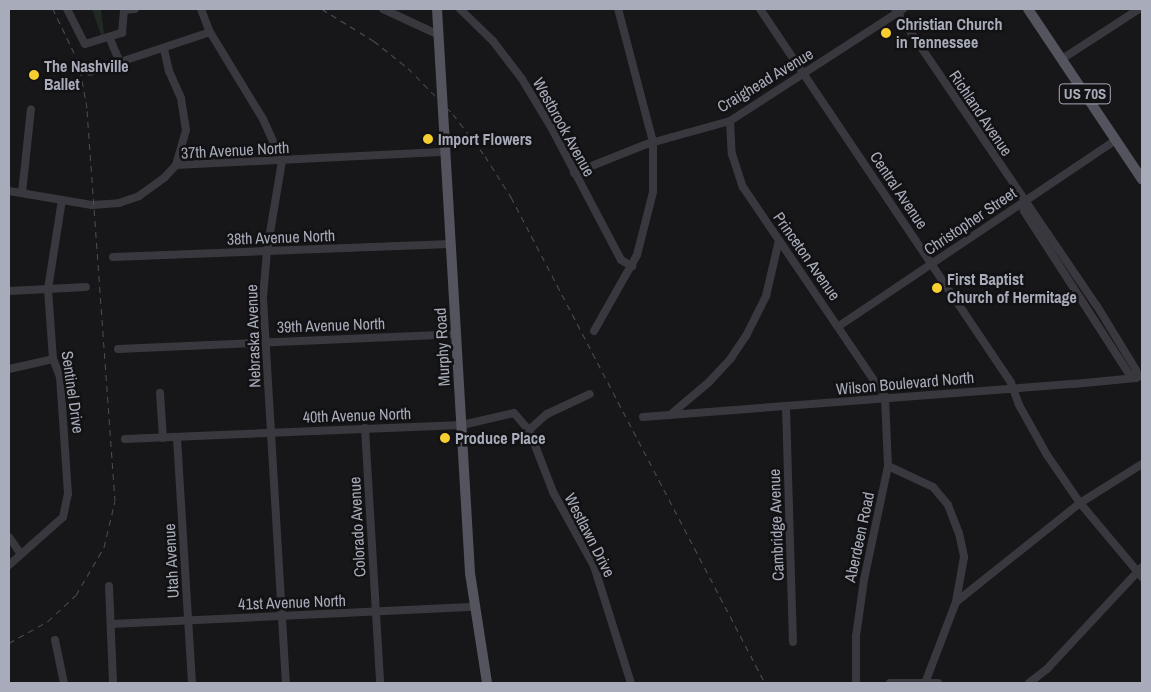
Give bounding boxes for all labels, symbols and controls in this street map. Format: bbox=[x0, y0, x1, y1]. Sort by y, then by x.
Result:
place label: Christian Church in Tennessee bbox=[896, 14, 1002, 52]
marker: Christian Church in Tennessee bbox=[880, 27, 892, 39]
street label: Craighead Avenue bbox=[713, 44, 817, 116]
place label: The Nashville Ballet bbox=[44, 56, 129, 94]
street label: Richland Avenue bbox=[945, 66, 1017, 160]
marker: The Nashville Ballet bbox=[28, 69, 40, 81]
street label: Westbrook Avenue bbox=[529, 74, 599, 180]
road number: US 70S bbox=[1059, 82, 1111, 106]
place label: Import Flowers bbox=[438, 129, 532, 149]
marker: Import Flowers bbox=[422, 133, 434, 145]
street label: 37th Avenue North bbox=[180, 138, 290, 162]
street label: Central Avenue bbox=[866, 147, 932, 233]
street label: Christopher Street bbox=[920, 183, 1020, 259]
street label: Princeton Avenue bbox=[769, 208, 845, 304]
street label: 38th Avenue North bbox=[226, 226, 336, 248]
place label: First Baptist Church of Hermitage bbox=[947, 269, 1077, 307]
marker: First Baptist Church of Hermitage bbox=[931, 282, 943, 294]
street label: Nebraska Avenue bbox=[242, 284, 264, 388]
street label: Murphy Road bbox=[430, 307, 454, 387]
street label: 39th Avenue North bbox=[276, 314, 386, 336]
street label: Sentinel Drive bbox=[58, 350, 88, 434]
street label: Wilson Boulevard North bbox=[835, 367, 975, 399]
street label: 40th Avenue North bbox=[302, 404, 412, 426]
place label: Produce Place bbox=[455, 428, 545, 448]
marker: Produce Place bbox=[439, 432, 451, 444]
street label: Cambridge Avenue bbox=[764, 468, 788, 582]
street label: Colorado Avenue bbox=[345, 476, 369, 578]
street label: Westlawn Drive bbox=[561, 490, 619, 580]
street label: Aberdeen Road bbox=[840, 490, 878, 584]
street label: Utah Avenue bbox=[159, 523, 183, 599]
street label: 41st Avenue North bbox=[237, 591, 347, 613]

